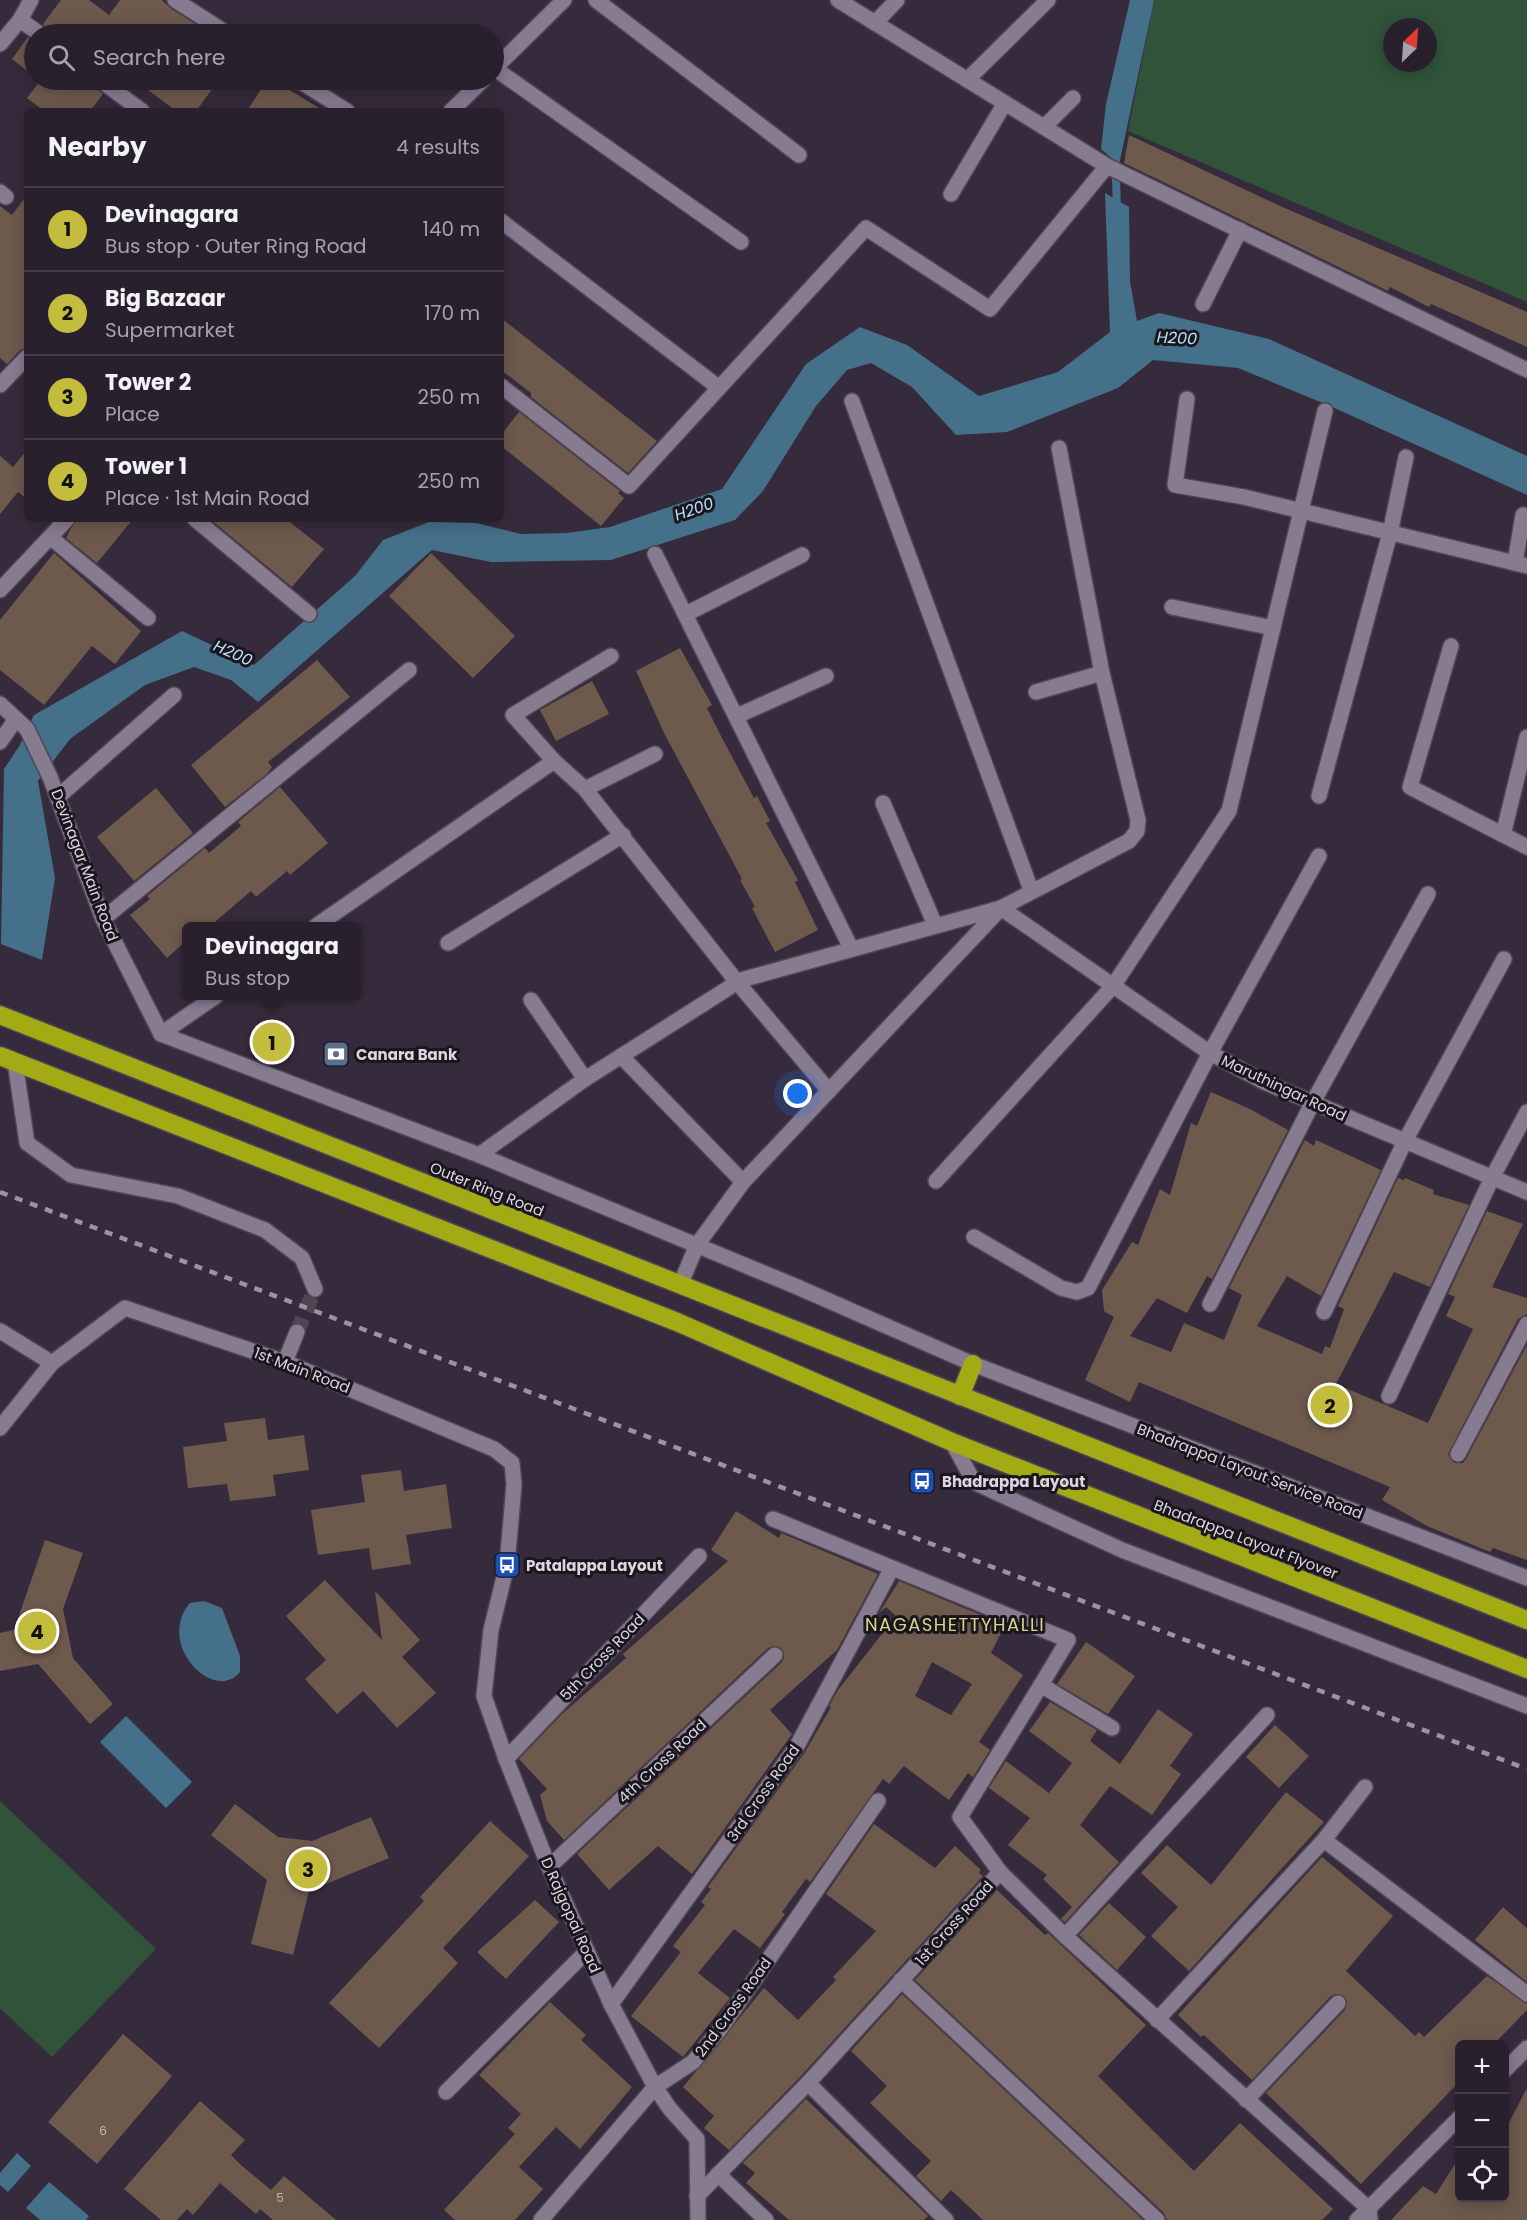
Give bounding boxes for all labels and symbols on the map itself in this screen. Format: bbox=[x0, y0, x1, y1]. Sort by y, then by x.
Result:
north arrow bbox=[1383, 18, 1437, 72]
water label: H200 bbox=[1156, 325, 1198, 351]
water label: H200 bbox=[671, 492, 717, 526]
water label: H200 bbox=[210, 634, 256, 672]
street label: Devinagar Main Road bbox=[46, 786, 124, 944]
pin: 1 bbox=[252, 1020, 292, 1064]
bank icon: Canara Bank bbox=[321, 1039, 351, 1069]
place label: Canara Bank bbox=[356, 1044, 458, 1065]
street label: Maruthingar Road bbox=[1218, 1050, 1350, 1126]
your location bbox=[783, 1079, 812, 1108]
street label: Outer Ring Road bbox=[427, 1157, 547, 1221]
street label: 1st Main Road bbox=[251, 1342, 353, 1398]
pin: 2 bbox=[1310, 1382, 1350, 1428]
street label: Bhadrappa Layout Service Road bbox=[1134, 1418, 1366, 1524]
bus stop icon: Bhadrappa Layout bbox=[907, 1466, 937, 1496]
place label: Bhadrappa Layout bbox=[942, 1471, 1085, 1492]
street label: Bhadrappa Layout Flyover bbox=[1151, 1494, 1341, 1584]
bus stop icon: Patalappa Layout bbox=[492, 1550, 522, 1580]
place label: Patalappa Layout bbox=[526, 1555, 663, 1576]
pin: 4 bbox=[18, 1608, 57, 1654]
street label: 5th Cross Road bbox=[555, 1609, 649, 1705]
district label: NAGASHETTYHALLI bbox=[865, 1612, 1045, 1637]
street label: 4th Cross Road bbox=[613, 1714, 711, 1808]
street label: 3rd Cross Road bbox=[722, 1740, 804, 1846]
pin: 3 bbox=[288, 1846, 328, 1892]
street label: D Rajgopal Road bbox=[536, 1854, 606, 1976]
street label: 1st Cross Road bbox=[910, 1876, 998, 1970]
street label: 2nd Cross Road bbox=[690, 1953, 776, 2061]
house number: 6 bbox=[99, 2122, 107, 2139]
house number: 5 bbox=[276, 2189, 284, 2206]

